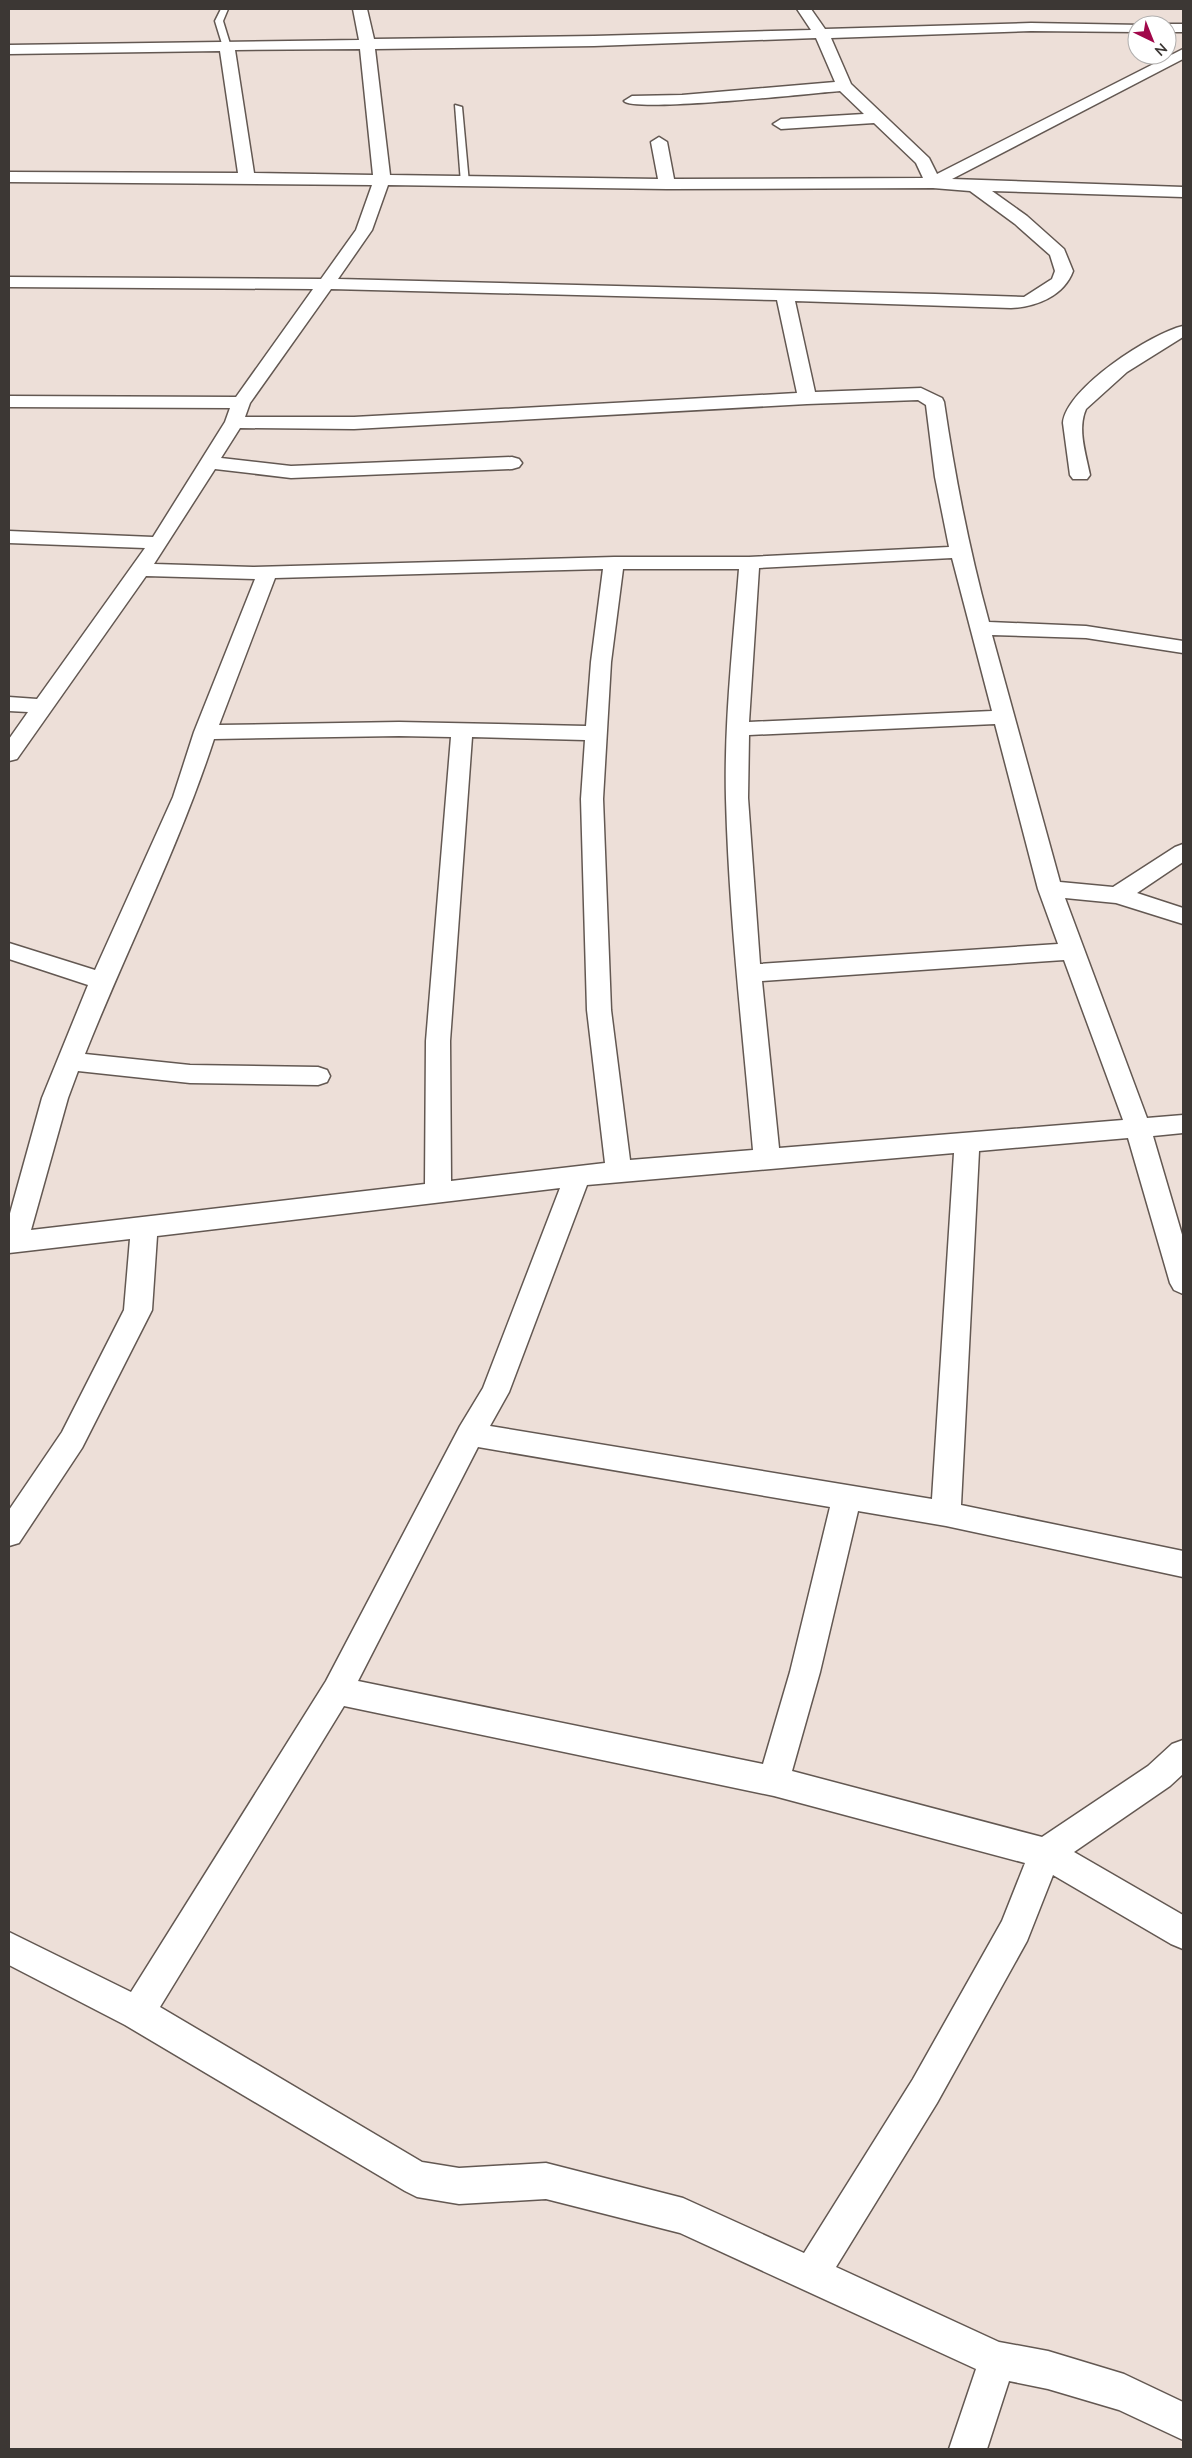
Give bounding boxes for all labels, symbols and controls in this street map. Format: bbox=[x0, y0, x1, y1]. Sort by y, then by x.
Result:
north arrow bbox=[1127, 15, 1177, 65]
text: N bbox=[1151, 40, 1171, 60]

